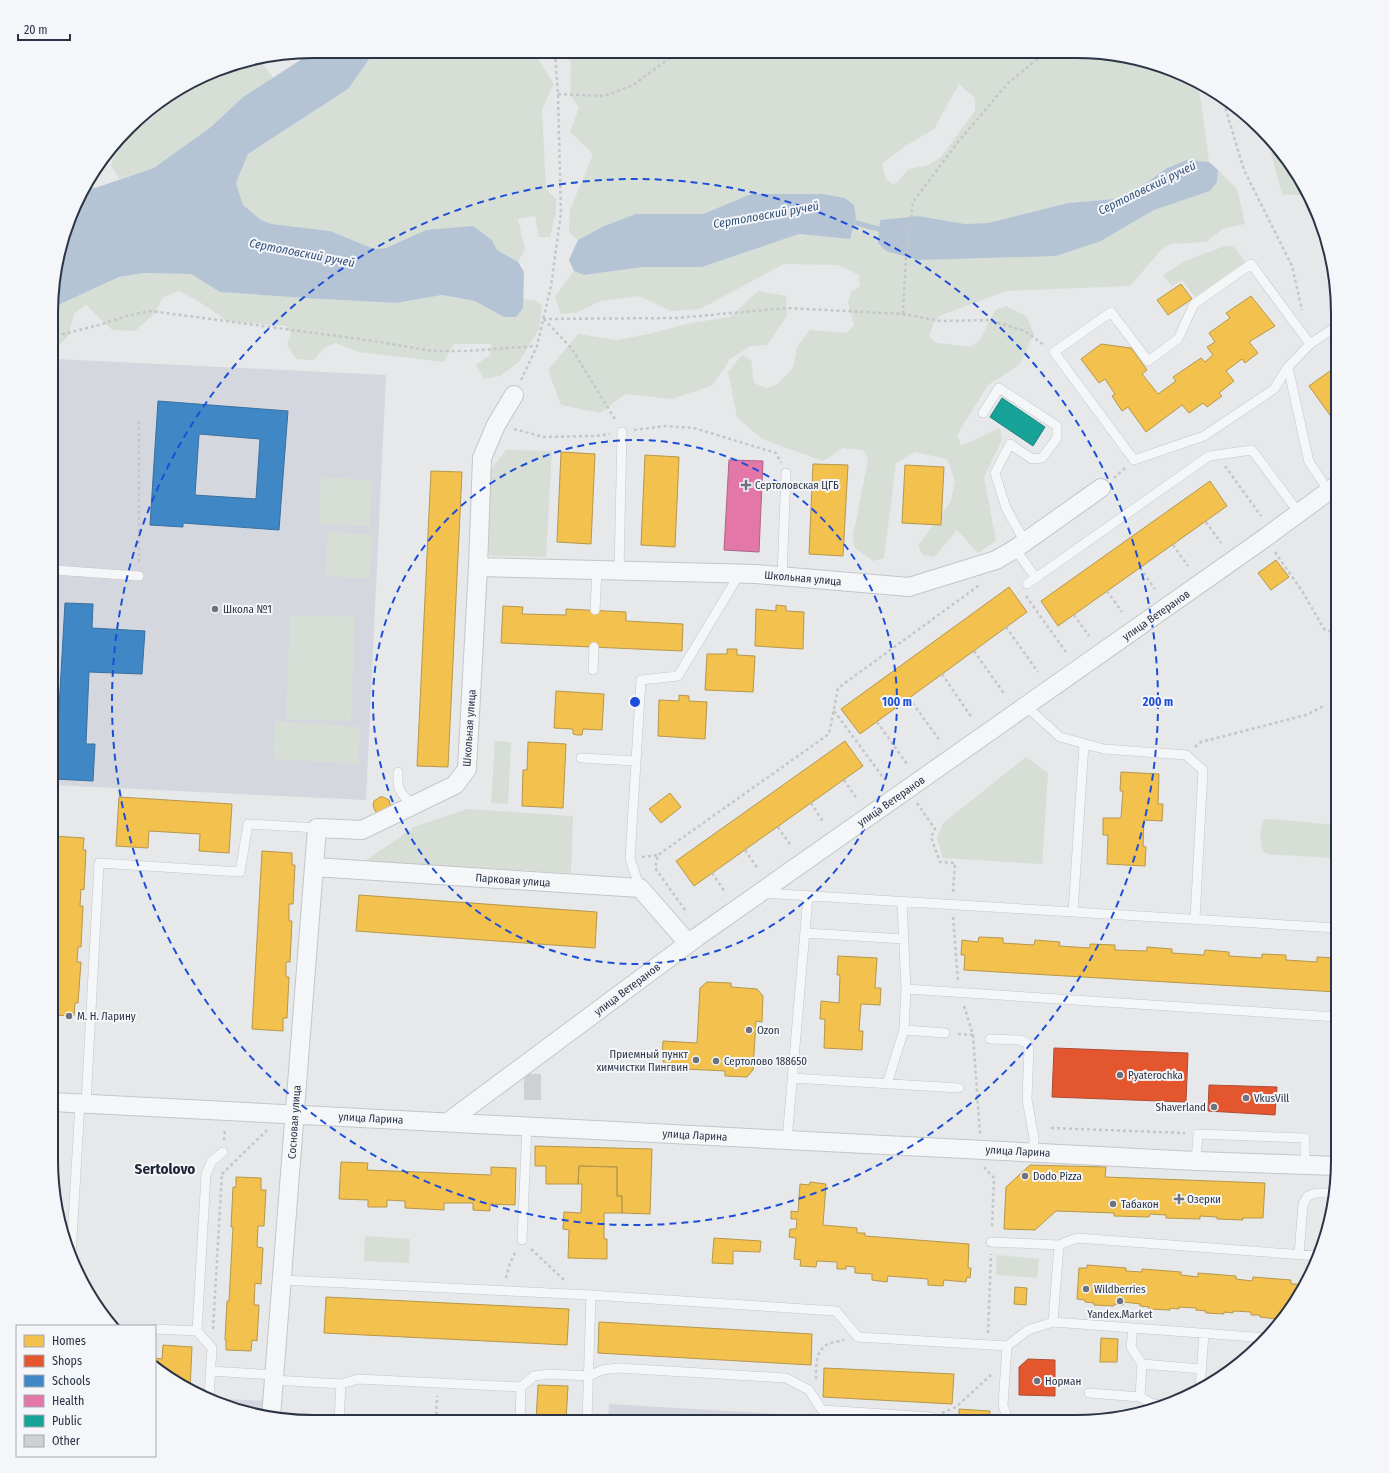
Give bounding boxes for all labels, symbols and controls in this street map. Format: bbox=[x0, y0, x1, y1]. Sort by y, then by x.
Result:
scale bar bbox=[18, 16, 70, 42]
text: 20 m bbox=[24, 23, 48, 37]
water label: Сертоловский ручей bbox=[1096, 158, 1198, 218]
water label: Сертоловский ручей bbox=[712, 199, 820, 231]
water label: Сертоловский ручей bbox=[248, 236, 356, 270]
marker: Сертоловская ЦГБ bbox=[740, 479, 752, 491]
place label: Сертоловская ЦГБ bbox=[755, 479, 839, 492]
street label: Школьная улица bbox=[764, 569, 842, 588]
street label: улица Ветеранов bbox=[1120, 587, 1192, 643]
place label: Школа №1 bbox=[223, 603, 272, 616]
marker: Школа №1 bbox=[210, 604, 220, 614]
street label: Школьная улица bbox=[460, 689, 479, 767]
centre of rings bbox=[628, 695, 642, 709]
text: 100 m bbox=[882, 695, 912, 709]
text: 200 m bbox=[1142, 695, 1173, 709]
street label: улица Ветеранов bbox=[855, 773, 927, 829]
street label: Парковая улица bbox=[475, 871, 551, 890]
street label: улица Ветеранов bbox=[592, 960, 663, 1018]
place label: М. Н. Ларину bbox=[77, 1010, 136, 1023]
marker: М. Н. Ларину bbox=[64, 1011, 74, 1021]
place label: Ozon bbox=[757, 1024, 780, 1037]
marker: Ozon bbox=[744, 1025, 754, 1035]
place label: Приемный пункт химчистки Пингвин bbox=[597, 1048, 689, 1074]
marker: Приемный пункт химчистки Пингвин bbox=[691, 1055, 701, 1065]
place label: Сертолово 188650 bbox=[724, 1055, 807, 1068]
marker: Сертолово 188650 bbox=[711, 1056, 721, 1066]
place label: Pyaterochka bbox=[1128, 1069, 1183, 1082]
marker: Pyaterochka bbox=[1115, 1070, 1125, 1080]
street label: Сосновая улица bbox=[285, 1085, 304, 1159]
place label: VkusVill bbox=[1254, 1092, 1289, 1105]
marker: VkusVill bbox=[1241, 1093, 1251, 1103]
place label: Shaverland bbox=[1155, 1101, 1206, 1114]
marker: Shaverland bbox=[1209, 1102, 1219, 1112]
street label: улица Ларина bbox=[338, 1110, 404, 1127]
street label: улица Ларина bbox=[662, 1127, 728, 1144]
street label: улица Ларина bbox=[985, 1143, 1051, 1160]
district label: Sertolovo bbox=[135, 1160, 195, 1178]
place label: Dodo Pizza bbox=[1033, 1170, 1082, 1183]
marker: Dodo Pizza bbox=[1020, 1171, 1030, 1181]
place label: Озерки bbox=[1187, 1193, 1221, 1206]
marker: Озерки bbox=[1174, 1194, 1184, 1204]
place label: Табакон bbox=[1121, 1198, 1159, 1211]
marker: Табакон bbox=[1108, 1199, 1118, 1209]
place label: Wildberries bbox=[1094, 1283, 1146, 1296]
marker: Wildberries bbox=[1081, 1284, 1091, 1294]
marker: Yandex.Market bbox=[1115, 1296, 1125, 1306]
place label: Yandex.Market bbox=[1087, 1308, 1153, 1321]
legend bbox=[16, 1325, 156, 1457]
text: Homes bbox=[52, 1334, 86, 1348]
text: Shops bbox=[52, 1354, 82, 1368]
text: Schools bbox=[52, 1374, 90, 1388]
place label: Норман bbox=[1045, 1375, 1081, 1388]
marker: Норман bbox=[1032, 1376, 1042, 1386]
text: Health bbox=[52, 1394, 84, 1408]
text: Public bbox=[52, 1414, 82, 1428]
text: Other bbox=[52, 1434, 81, 1448]

